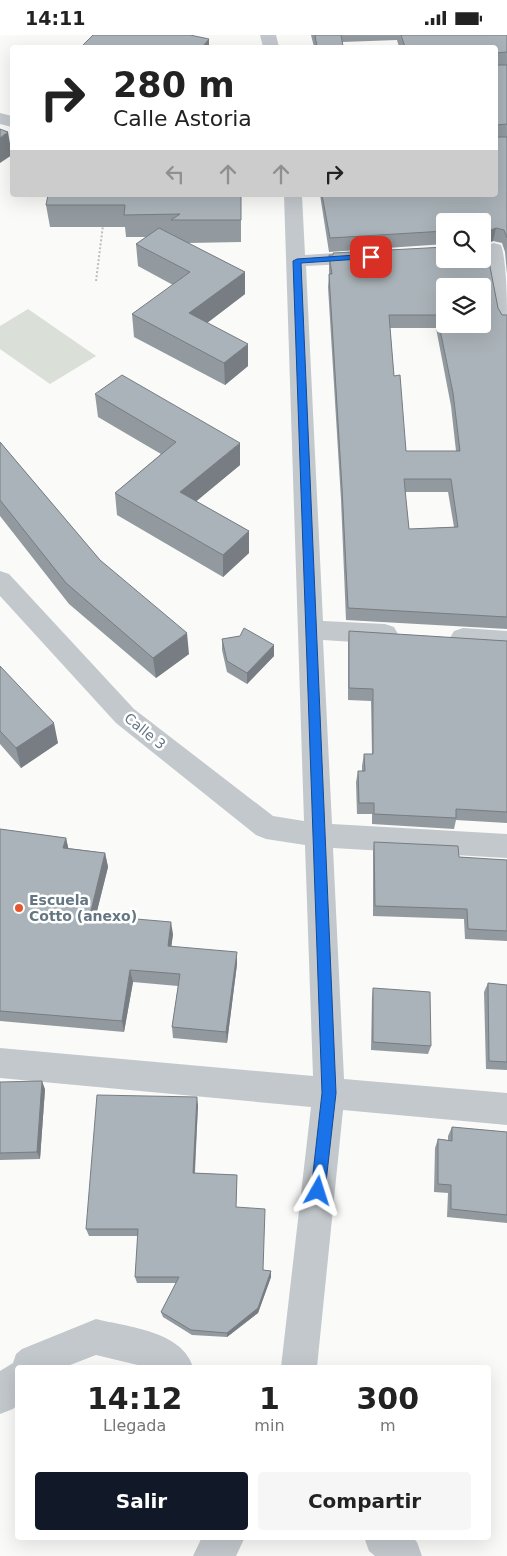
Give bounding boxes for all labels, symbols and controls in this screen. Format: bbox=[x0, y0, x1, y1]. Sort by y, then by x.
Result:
text: 14:11 bbox=[25, 7, 85, 29]
icon: right bbox=[30, 65, 95, 130]
text: 280 m bbox=[113, 65, 235, 105]
text: Calle Astoria bbox=[113, 106, 252, 131]
icon: left bbox=[161, 160, 189, 188]
icon: ahead bbox=[214, 160, 242, 188]
icon: ahead bbox=[267, 160, 295, 188]
icon: right bbox=[320, 160, 348, 188]
map controls bbox=[436, 213, 491, 333]
button: search bbox=[436, 213, 491, 268]
pin bbox=[350, 236, 392, 278]
icon: arrive bbox=[357, 243, 385, 271]
button: layers bbox=[436, 278, 491, 333]
street label: Calle 3 bbox=[121, 710, 169, 752]
place label: Escuela Cotto (anexo) bbox=[29, 892, 137, 924]
marker: Escuela Cotto (anexo) bbox=[13, 902, 25, 914]
position arrow bbox=[291, 1164, 343, 1216]
text: 14:12 bbox=[87, 1381, 182, 1416]
text: 1 bbox=[259, 1381, 280, 1416]
text: 300 bbox=[356, 1381, 419, 1416]
text: Llegada bbox=[103, 1416, 166, 1435]
text: min bbox=[254, 1416, 285, 1435]
text: m bbox=[380, 1416, 396, 1435]
button: Salir bbox=[35, 1472, 248, 1530]
button: Compartir bbox=[258, 1472, 471, 1530]

